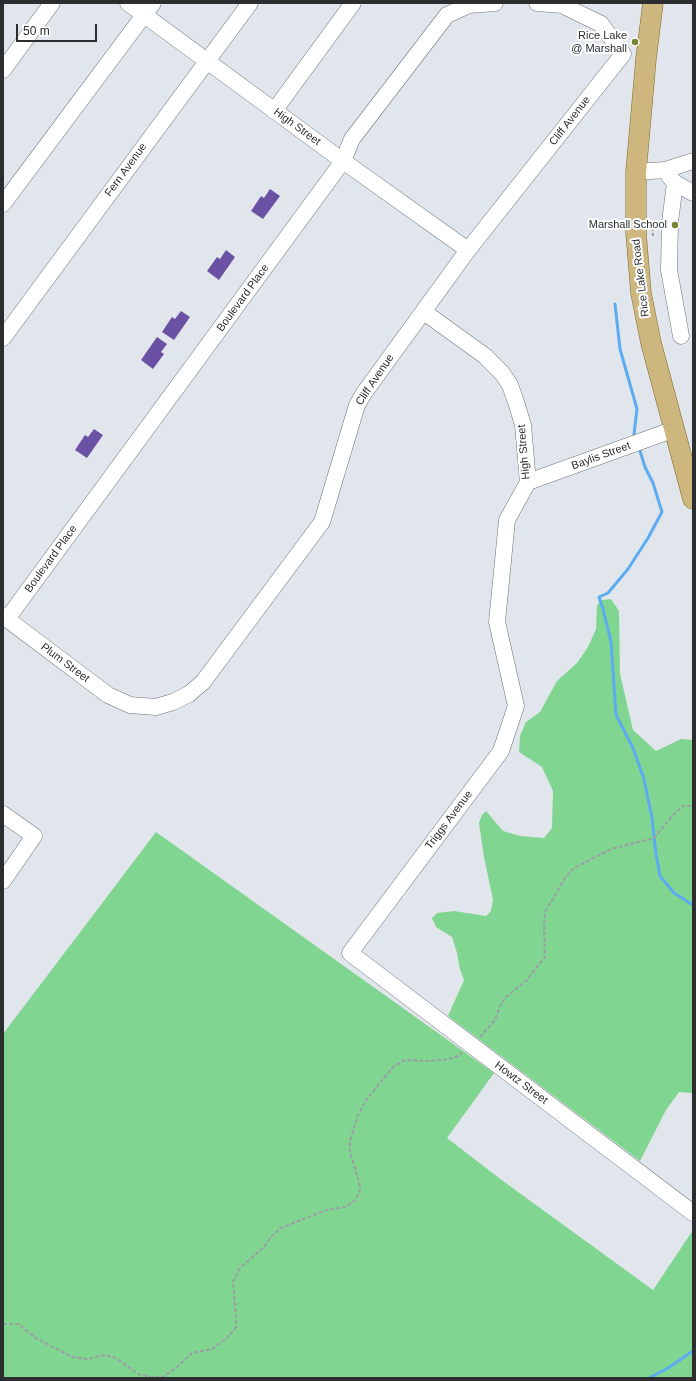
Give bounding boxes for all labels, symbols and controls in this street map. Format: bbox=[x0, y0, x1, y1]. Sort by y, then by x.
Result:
scale bar bbox=[18, 16, 99, 42]
text: 50 m bbox=[23, 24, 50, 38]
place label: Rice Lake @ Marshall bbox=[571, 29, 627, 55]
marker: Rice Lake @ Marshall bbox=[630, 37, 640, 47]
street label: Cliff Avenue bbox=[547, 94, 593, 148]
street label: High Street bbox=[271, 105, 323, 149]
street label: Fern Avenue bbox=[102, 141, 150, 199]
place label: Marshall School bbox=[589, 218, 667, 232]
marker: Marshall School bbox=[670, 220, 680, 230]
street label: Rice Lake Road bbox=[630, 238, 652, 318]
street label: Boulevard Place bbox=[214, 262, 272, 334]
street label: Cliff Avenue bbox=[353, 352, 397, 408]
street label: High Street bbox=[515, 424, 533, 480]
street label: Baylis Street bbox=[570, 439, 632, 473]
street label: Boulevard Place bbox=[22, 523, 80, 595]
street label: Plum Street bbox=[38, 640, 92, 686]
street label: Triggs Avenue bbox=[423, 788, 475, 852]
street label: Howtz Street bbox=[492, 1059, 550, 1107]

